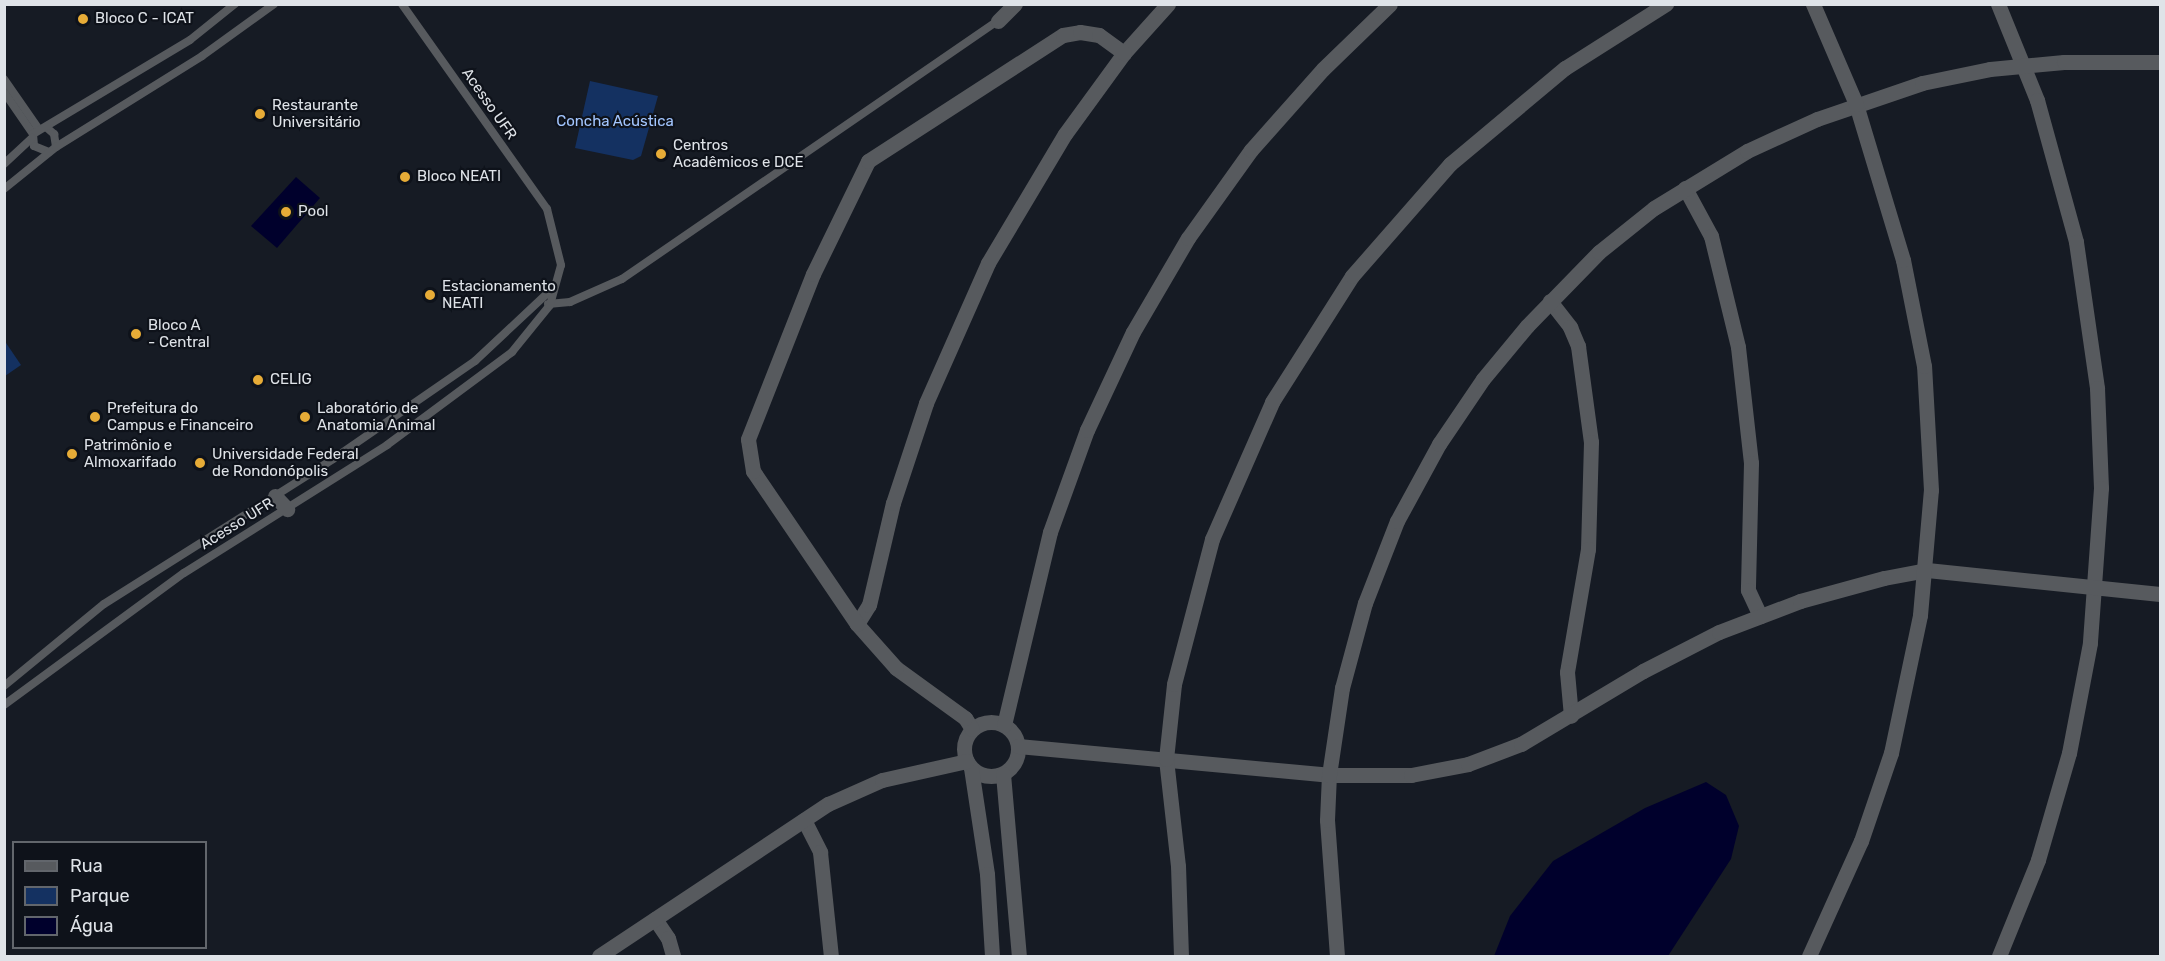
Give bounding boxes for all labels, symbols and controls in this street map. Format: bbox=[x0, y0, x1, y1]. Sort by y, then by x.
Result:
place label: Bloco C - ICAT bbox=[95, 10, 194, 28]
marker: Bloco C - ICAT bbox=[76, 12, 90, 26]
street label: Acesso UFR bbox=[458, 65, 520, 143]
place label: Restaurante Universitário bbox=[272, 96, 361, 131]
marker: Restaurante Universitário bbox=[253, 107, 267, 121]
park label: Concha Acústica bbox=[556, 113, 674, 131]
place label: Centros Acadêmicos e DCE bbox=[673, 136, 804, 171]
marker: Centros Acadêmicos e DCE bbox=[654, 147, 668, 161]
place label: Bloco NEATI bbox=[417, 168, 501, 186]
marker: Bloco NEATI bbox=[398, 170, 412, 184]
place label: Pool bbox=[298, 203, 328, 221]
marker: Pool bbox=[279, 205, 293, 219]
place label: Estacionamento NEATI bbox=[442, 277, 556, 312]
marker: Estacionamento NEATI bbox=[423, 288, 437, 302]
place label: Bloco A - Central bbox=[148, 316, 210, 351]
marker: Bloco A - Central bbox=[129, 327, 143, 341]
place label: CELIG bbox=[270, 371, 312, 389]
marker: CELIG bbox=[251, 373, 265, 387]
place label: Prefeitura do Campus e Financeiro bbox=[107, 399, 253, 434]
place label: Laboratório de Anatomia Animal bbox=[317, 399, 436, 434]
marker: Prefeitura do Campus e Financeiro bbox=[88, 410, 102, 424]
marker: Laboratório de Anatomia Animal bbox=[298, 410, 312, 424]
place label: Patrimônio e Almoxarifado bbox=[84, 436, 177, 471]
place label: Universidade Federal de Rondonópolis bbox=[212, 445, 359, 480]
marker: Patrimônio e Almoxarifado bbox=[65, 447, 79, 461]
marker: Universidade Federal de Rondonópolis bbox=[193, 456, 207, 470]
street label: Acesso UFR bbox=[197, 494, 277, 554]
legend bbox=[12, 841, 207, 949]
text: Rua bbox=[70, 855, 103, 877]
text: Parque bbox=[70, 885, 130, 907]
text: Água bbox=[70, 915, 113, 937]

